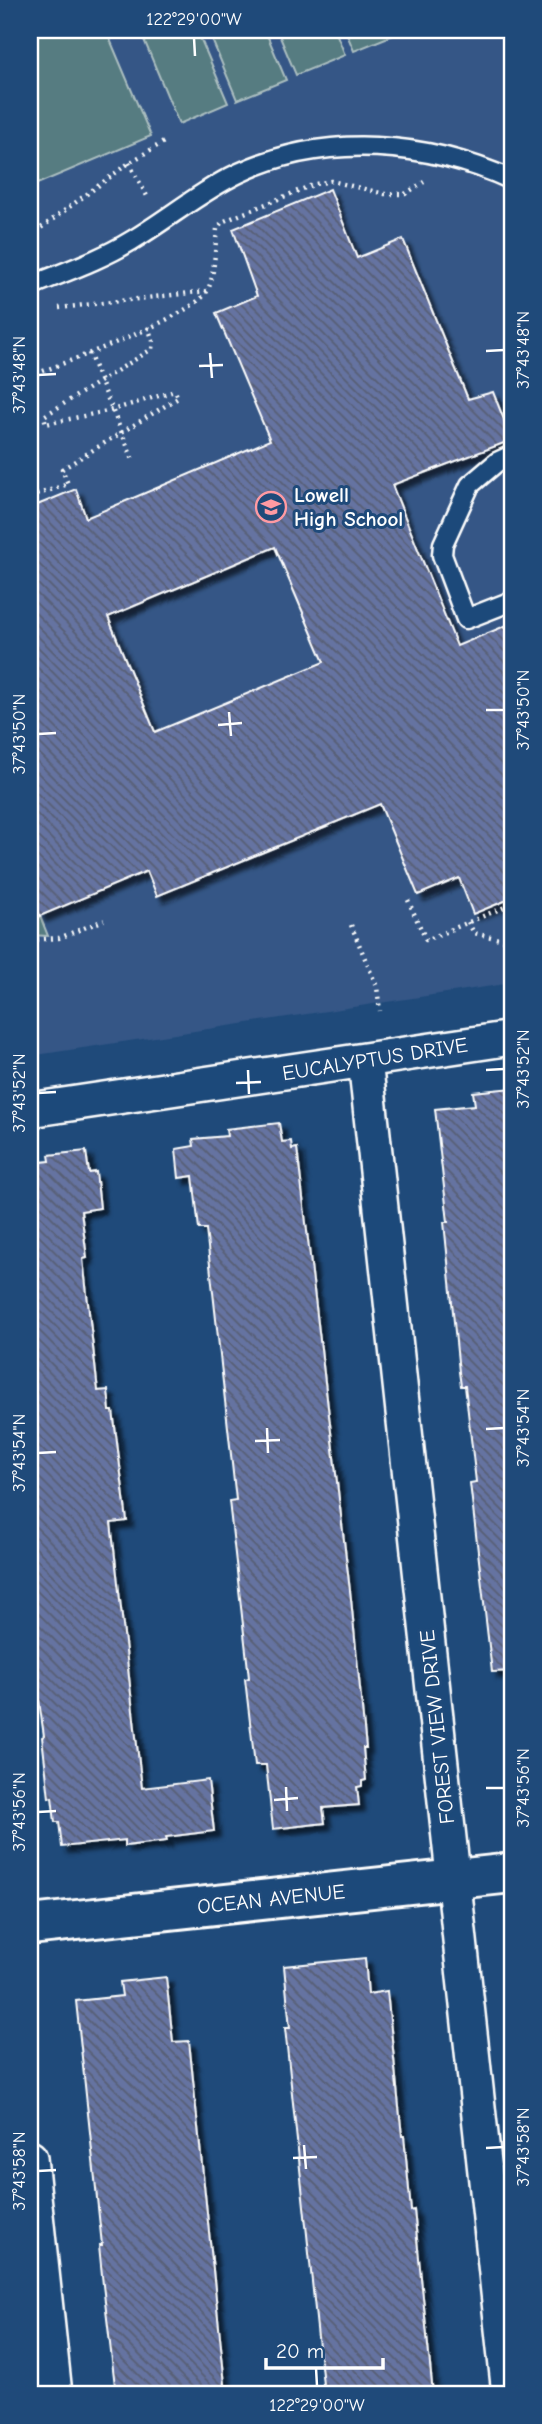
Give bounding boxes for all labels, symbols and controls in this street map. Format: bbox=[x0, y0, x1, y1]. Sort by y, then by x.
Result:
text: 122°29'00"W bbox=[146, 9, 242, 30]
text: 37°43'48"N bbox=[513, 311, 534, 389]
text: 37°43'48"N bbox=[9, 336, 30, 414]
place label: Lowell High School bbox=[294, 483, 403, 531]
school or university icon: Lowell High School bbox=[254, 490, 288, 524]
text: 37°43'50"N bbox=[513, 670, 534, 750]
text: 37°43'50"N bbox=[9, 694, 30, 774]
text: 37°43'52"N bbox=[513, 1029, 534, 1109]
street label: EUCALYPTUS DRIVE bbox=[281, 1032, 469, 1086]
text: 37°43'52"N bbox=[9, 1053, 30, 1133]
text: 37°43'54"N bbox=[513, 1389, 534, 1467]
text: 37°43'54"N bbox=[9, 1414, 30, 1492]
street label: FOREST VIEW DRIVE bbox=[415, 1629, 459, 1825]
text: 37°43'56"N bbox=[513, 1748, 534, 1828]
text: 37°43'56"N bbox=[9, 1772, 30, 1852]
street label: OCEAN AVENUE bbox=[196, 1879, 346, 1919]
text: 37°43'58"N bbox=[513, 2107, 534, 2187]
text: 37°43'58"N bbox=[9, 2131, 30, 2211]
scale bar bbox=[266, 2326, 383, 2370]
text: 20 m bbox=[276, 2339, 324, 2363]
text: 122°29'00"W bbox=[269, 2395, 365, 2416]

